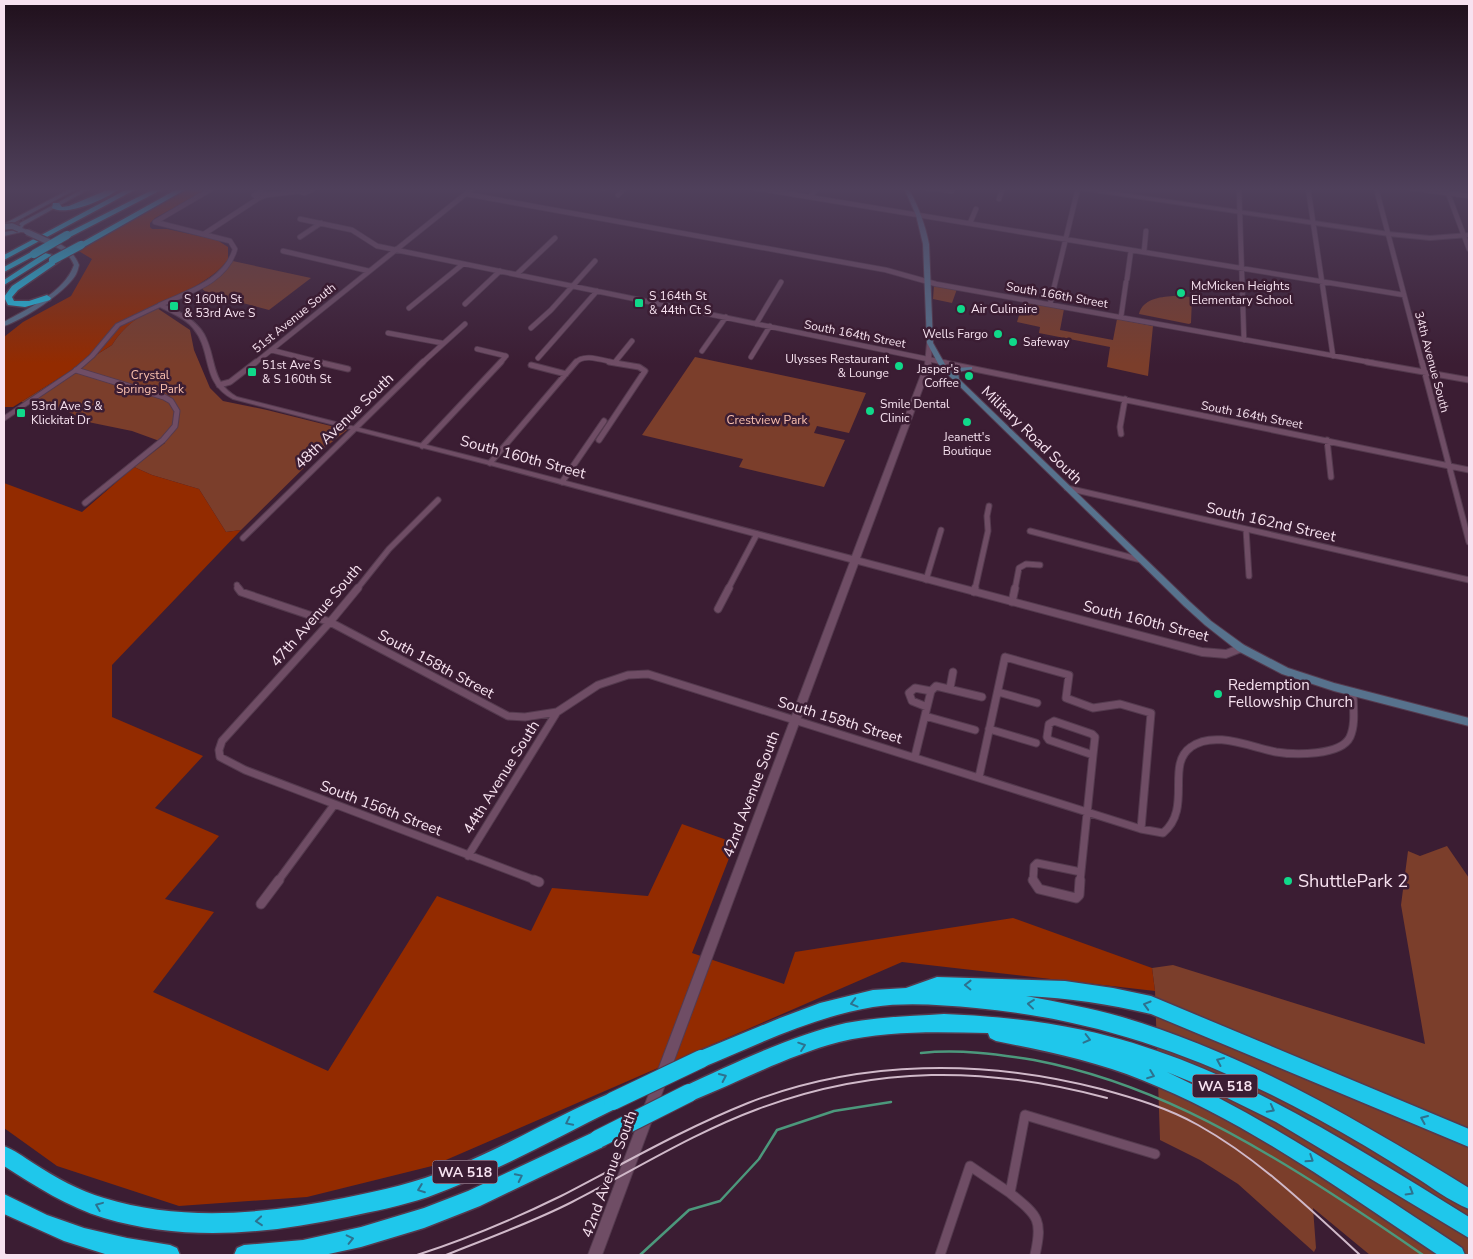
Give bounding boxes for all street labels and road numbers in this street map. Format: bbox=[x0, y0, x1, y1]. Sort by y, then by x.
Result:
street label: South 166th Street bbox=[1005, 278, 1110, 312]
street label: 51st Avenue South bbox=[249, 279, 339, 357]
street label: 34th Avenue South bbox=[1411, 310, 1453, 414]
street label: South 164th Street bbox=[803, 316, 908, 352]
street label: 48th Avenue South bbox=[290, 369, 398, 473]
street label: Military Road South bbox=[977, 381, 1087, 489]
street label: South 164th Street bbox=[1200, 397, 1305, 433]
street label: South 160th Street bbox=[458, 431, 589, 484]
street label: South 162nd Street bbox=[1204, 497, 1339, 547]
street label: 47th Avenue South bbox=[266, 559, 366, 671]
street label: South 160th Street bbox=[1081, 596, 1212, 647]
street label: South 158th Street bbox=[374, 625, 498, 703]
street label: South 158th Street bbox=[775, 692, 905, 749]
street label: 44th Avenue South bbox=[458, 716, 544, 838]
street label: 42nd Avenue South bbox=[718, 728, 784, 860]
street label: South 156th Street bbox=[317, 776, 446, 841]
road number: WA 518 bbox=[1192, 1074, 1258, 1098]
street label: 42nd Avenue South bbox=[577, 1108, 641, 1240]
road number: WA 518 bbox=[432, 1160, 498, 1184]

